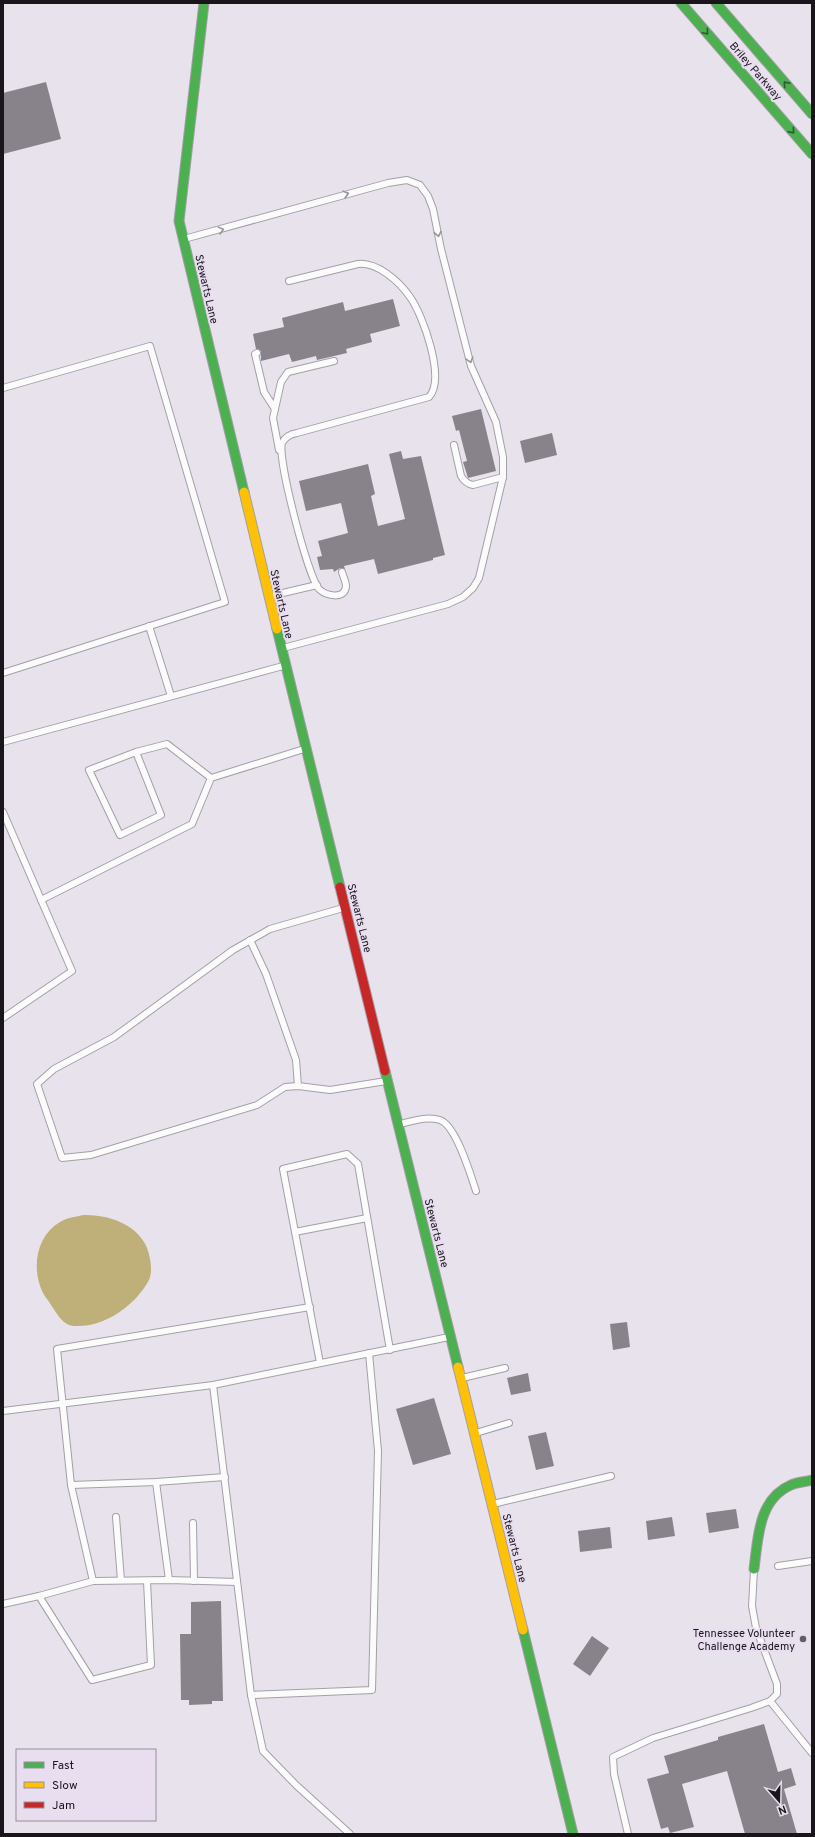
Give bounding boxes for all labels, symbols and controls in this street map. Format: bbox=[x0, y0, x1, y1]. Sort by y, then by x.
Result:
one-way arrow bbox=[702, 28, 709, 35]
street label: Briley Parkway bbox=[726, 39, 785, 104]
one-way arrow bbox=[784, 81, 791, 89]
one-way arrow bbox=[787, 126, 794, 134]
one-way arrow bbox=[343, 191, 349, 199]
one-way arrow bbox=[217, 226, 224, 235]
one-way arrow bbox=[433, 231, 442, 237]
street label: Stewarts Lane bbox=[191, 253, 221, 325]
one-way arrow bbox=[465, 357, 474, 364]
street label: Stewarts Lane bbox=[266, 568, 296, 640]
street label: Stewarts Lane bbox=[344, 882, 374, 954]
street label: Stewarts Lane bbox=[421, 1197, 451, 1269]
street label: Stewarts Lane bbox=[499, 1512, 529, 1584]
place label: Tennessee Volunteer Challenge Academy bbox=[693, 1627, 796, 1654]
marker: Tennessee Volunteer Challenge Academy bbox=[798, 1634, 808, 1644]
legend bbox=[16, 1749, 156, 1821]
text: Fast bbox=[52, 1758, 74, 1774]
text: Slow bbox=[52, 1778, 78, 1794]
north arrow bbox=[759, 1781, 799, 1821]
text: Jam bbox=[52, 1798, 75, 1814]
text: N bbox=[776, 1802, 788, 1817]

